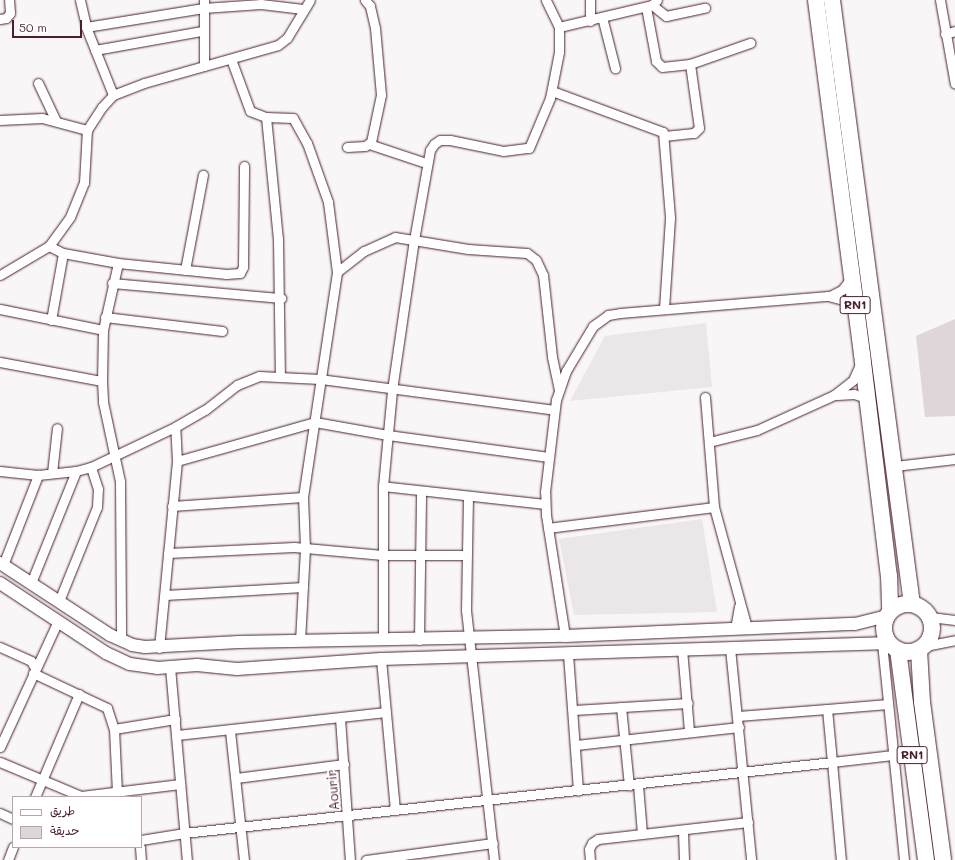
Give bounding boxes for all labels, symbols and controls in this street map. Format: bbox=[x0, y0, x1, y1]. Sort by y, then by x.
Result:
scale bar bbox=[14, 12, 84, 38]
text: 50 m bbox=[19, 19, 47, 35]
road number: RN1 bbox=[839, 295, 871, 315]
road number: RN1 bbox=[896, 745, 928, 765]
street label: Aourir bbox=[323, 769, 343, 811]
legend bbox=[12, 796, 142, 848]
text: طريق bbox=[50, 802, 75, 818]
text: حديقة bbox=[50, 822, 79, 838]

